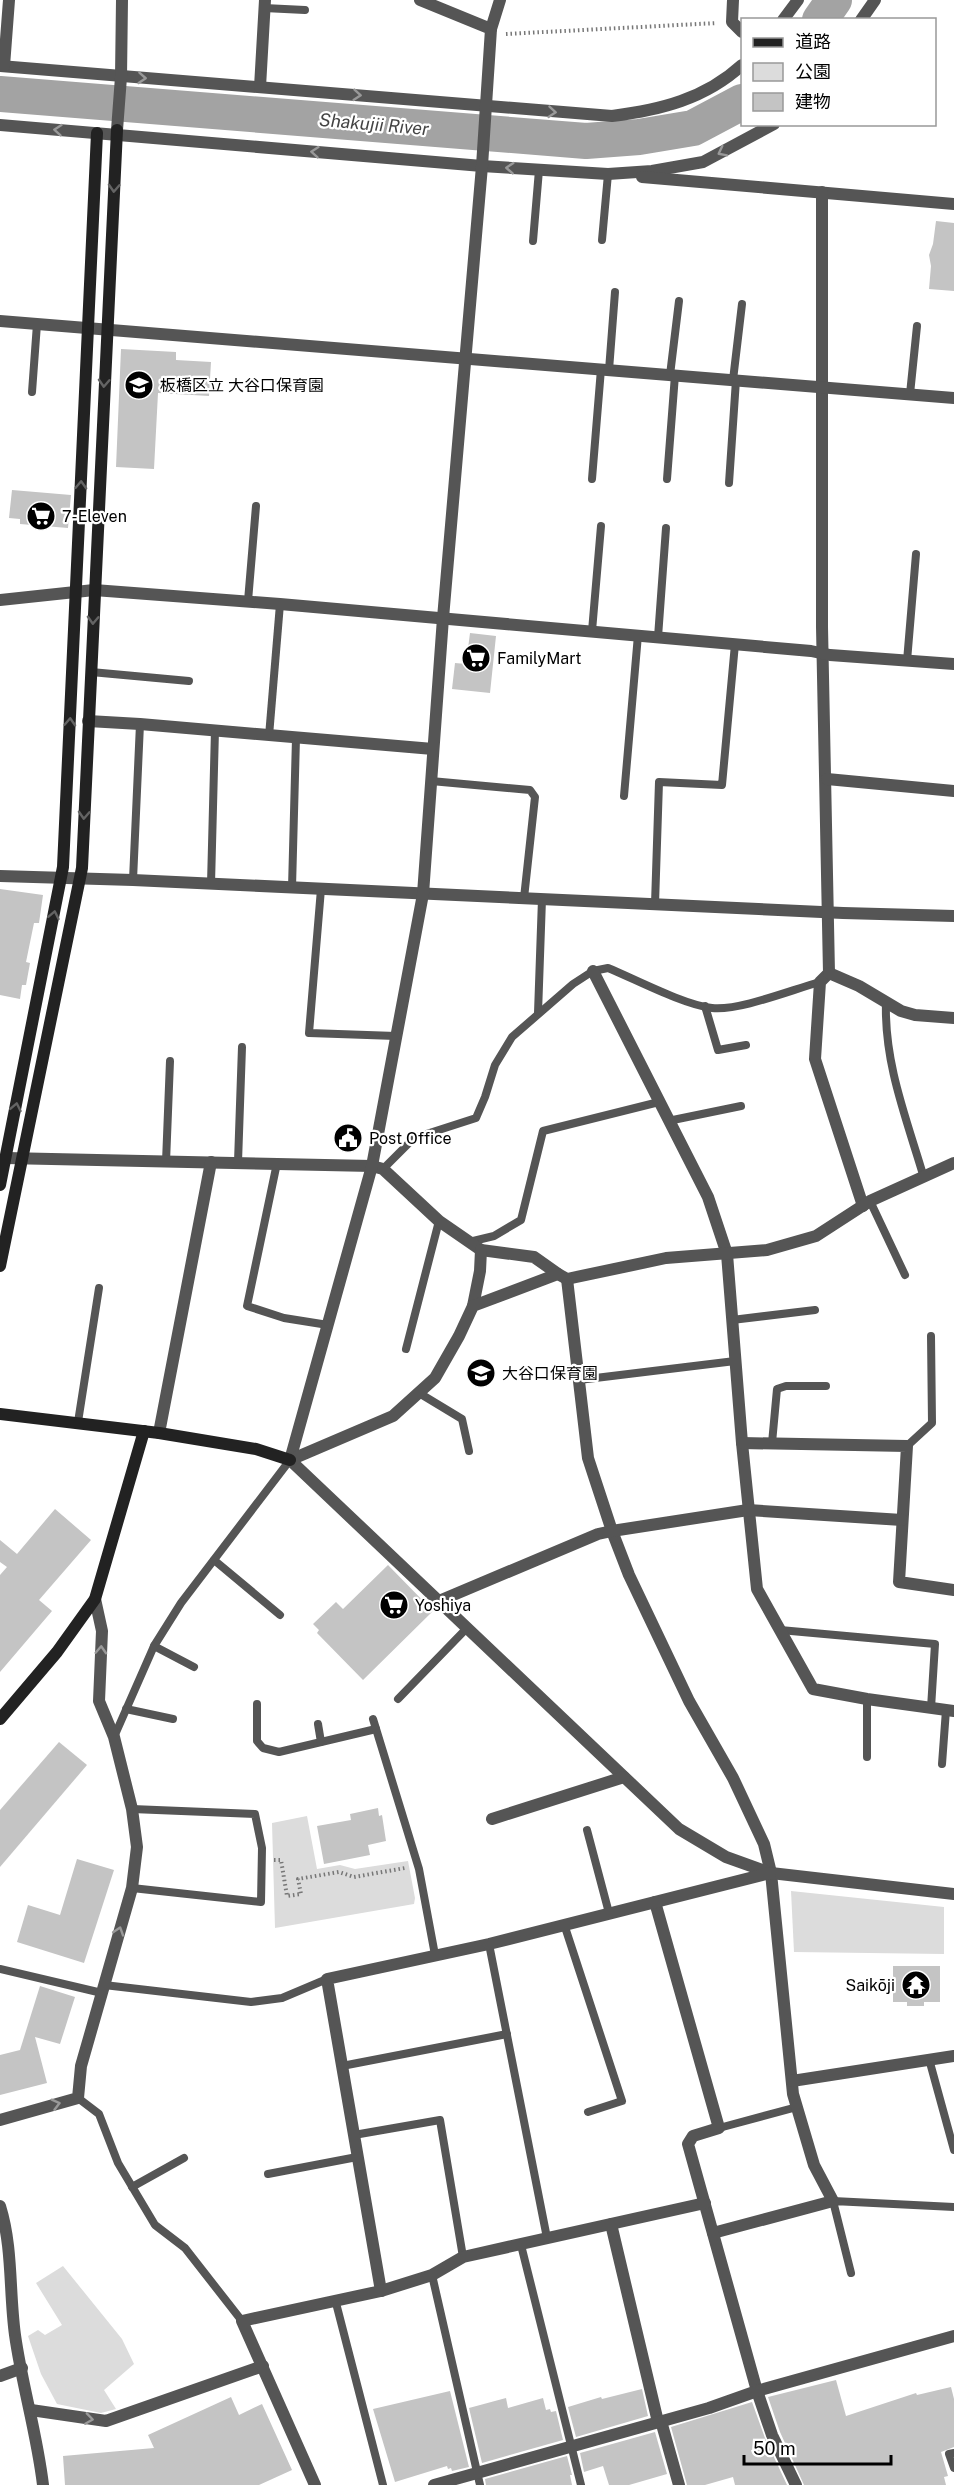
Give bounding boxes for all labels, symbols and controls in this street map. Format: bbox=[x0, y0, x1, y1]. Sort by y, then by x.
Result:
legend bbox=[741, 18, 936, 126]
text: 道路 bbox=[795, 31, 831, 52]
text: 公園 bbox=[795, 61, 831, 82]
one-way arrow bbox=[137, 71, 147, 84]
one-way arrow bbox=[353, 88, 362, 101]
text: 建物 bbox=[795, 91, 831, 112]
one-way arrow bbox=[547, 105, 556, 118]
water label: Shakujii River bbox=[318, 109, 430, 139]
one-way arrow bbox=[54, 124, 63, 137]
one-way arrow bbox=[718, 145, 728, 156]
one-way arrow bbox=[311, 146, 320, 159]
one-way arrow bbox=[505, 162, 514, 175]
one-way arrow bbox=[107, 184, 120, 193]
school or university icon: 板橋区立 大谷口保育園 bbox=[123, 369, 155, 401]
place label: 板橋区立 大谷口保育園 bbox=[160, 376, 324, 395]
one-way arrow bbox=[97, 379, 110, 388]
one-way arrow bbox=[74, 480, 87, 489]
supermarket icon: 7-Eleven bbox=[25, 500, 57, 532]
place label: 7-Eleven bbox=[62, 507, 127, 526]
one-way arrow bbox=[86, 615, 99, 624]
supermarket icon: FamilyMart bbox=[460, 642, 492, 674]
place label: FamilyMart bbox=[497, 649, 581, 668]
one-way arrow bbox=[64, 717, 77, 726]
one-way arrow bbox=[78, 810, 91, 819]
one-way arrow bbox=[46, 911, 59, 921]
one-way arrow bbox=[9, 1102, 22, 1112]
public building icon: Post Office bbox=[332, 1122, 364, 1154]
place label: Post Office bbox=[369, 1129, 452, 1148]
school or university icon: 大谷口保育園 bbox=[465, 1357, 497, 1389]
place label: 大谷口保育園 bbox=[502, 1364, 598, 1383]
supermarket icon: Yoshiya bbox=[378, 1589, 410, 1621]
place label: Yoshiya bbox=[415, 1596, 471, 1615]
one-way arrow bbox=[95, 1645, 108, 1654]
one-way arrow bbox=[111, 1926, 124, 1937]
temple icon: Saikōji bbox=[900, 1969, 932, 2001]
place label: Saikōji bbox=[846, 1976, 895, 1995]
one-way arrow bbox=[51, 2099, 61, 2112]
one-way arrow bbox=[84, 2412, 93, 2424]
scale bar bbox=[744, 2428, 891, 2466]
text: 50 m bbox=[753, 2438, 796, 2459]

